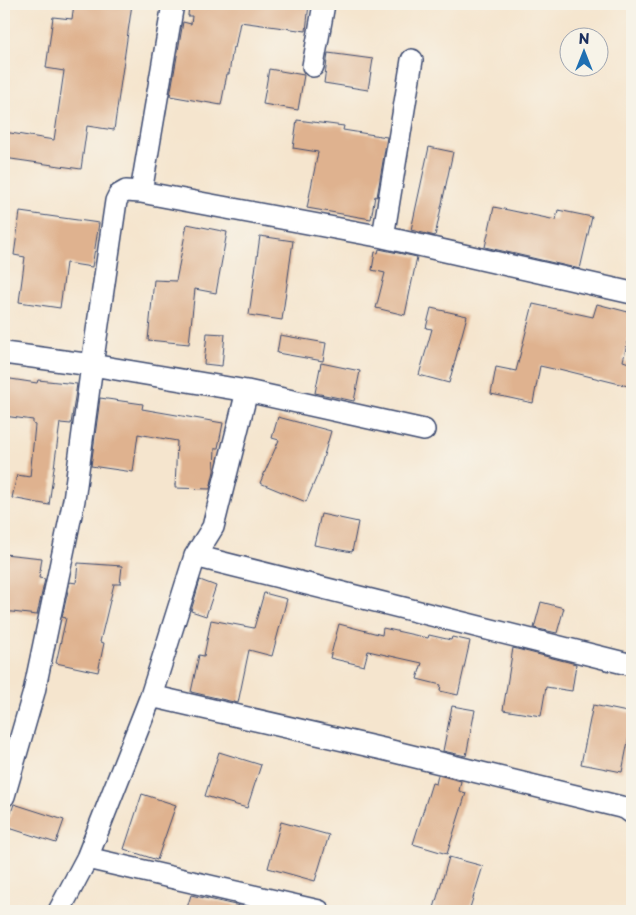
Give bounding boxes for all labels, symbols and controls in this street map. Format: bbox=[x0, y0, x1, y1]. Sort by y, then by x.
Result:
north arrow bbox=[558, 28, 608, 78]
text: N bbox=[578, 28, 590, 49]

